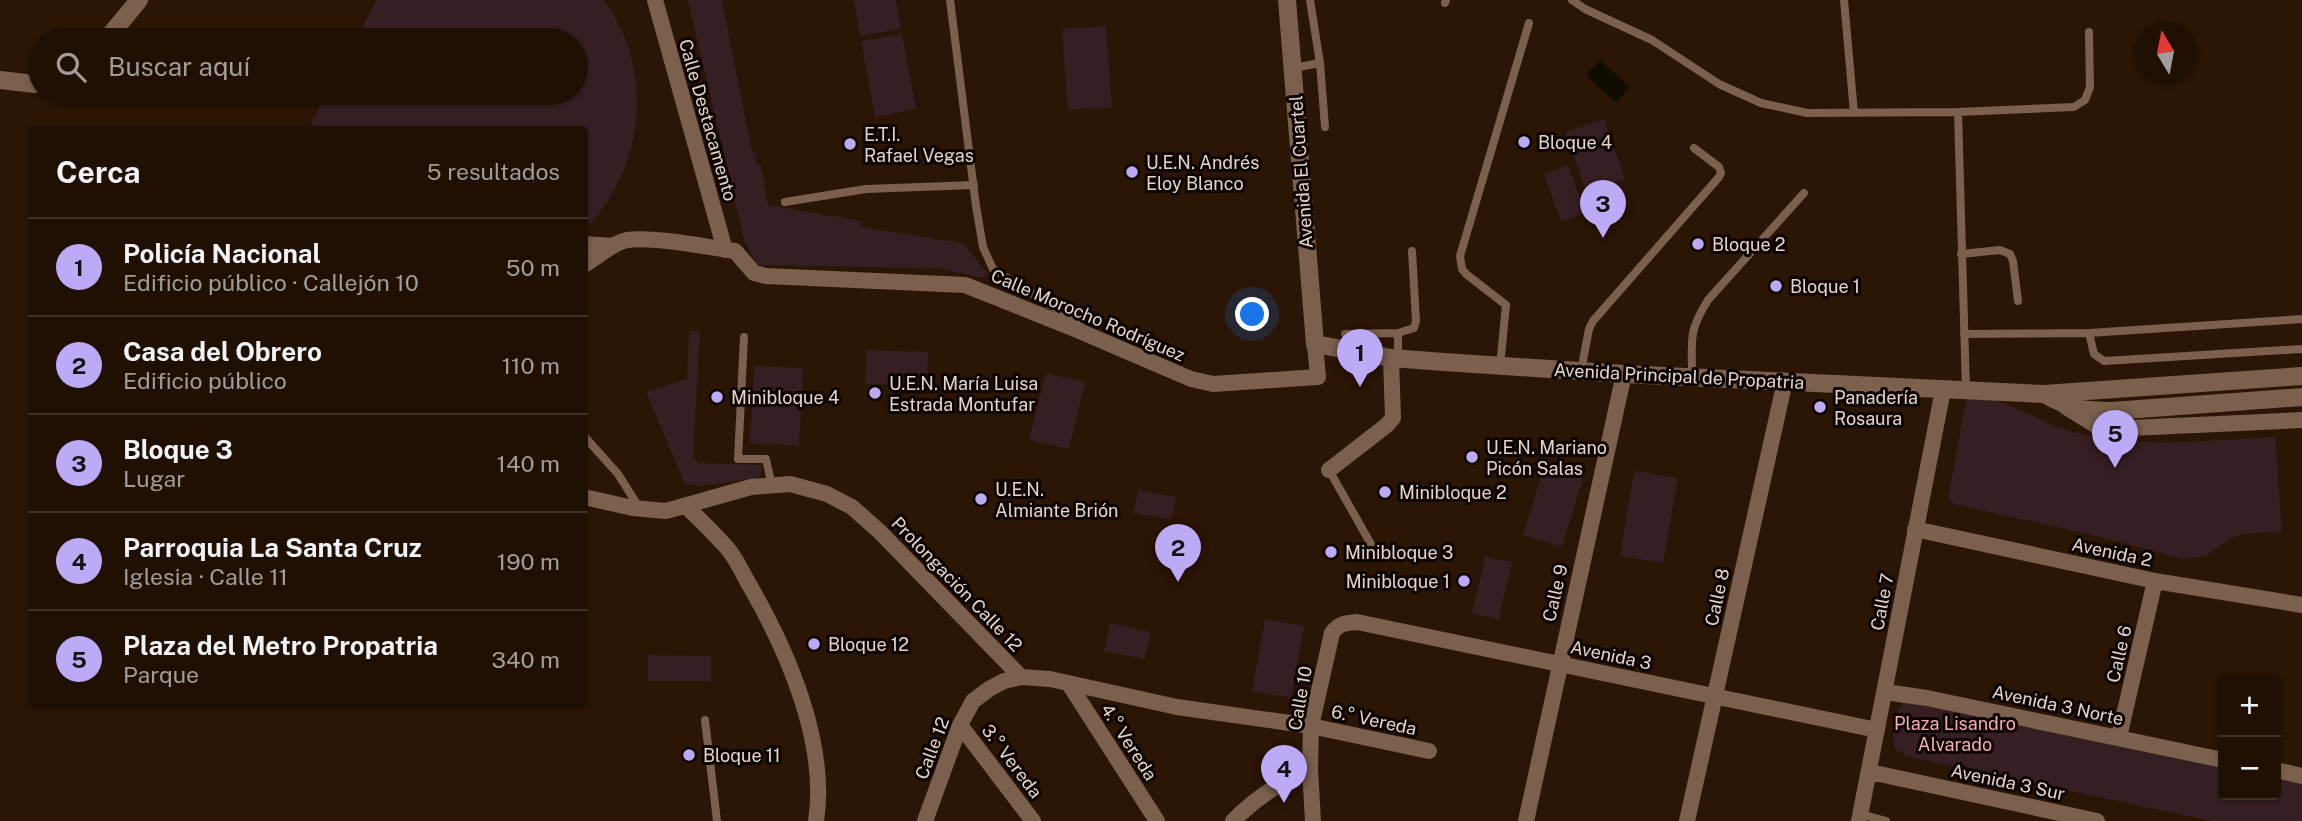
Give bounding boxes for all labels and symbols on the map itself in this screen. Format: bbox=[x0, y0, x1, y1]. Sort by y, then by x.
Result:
north arrow bbox=[2134, 21, 2197, 84]
street label: Calle Destacamento bbox=[675, 37, 741, 203]
street label: Avenida El Cuartel bbox=[1285, 95, 1317, 249]
place label: E.T.I. Rafael Vegas bbox=[864, 124, 974, 166]
place label: Bloque 4 bbox=[1538, 132, 1612, 153]
marker: Bloque 4 bbox=[1516, 134, 1532, 150]
marker: E.T.I. Rafael Vegas bbox=[842, 136, 858, 152]
place label: U.E.N. Andrés Eloy Blanco bbox=[1146, 152, 1259, 194]
marker: U.E.N. Andrés Eloy Blanco bbox=[1124, 164, 1140, 180]
pin: 3 bbox=[1580, 180, 1626, 238]
place label: Bloque 2 bbox=[1712, 234, 1786, 255]
marker: Bloque 2 bbox=[1690, 236, 1706, 252]
street label: Calle Morocho Rodríguez bbox=[988, 265, 1188, 365]
place label: Bloque 1 bbox=[1790, 276, 1860, 297]
marker: Bloque 1 bbox=[1768, 278, 1784, 294]
your location bbox=[1235, 297, 1269, 331]
pin: 1 bbox=[1337, 329, 1383, 387]
street label: Avenida Principal de Propatria bbox=[1553, 359, 1805, 393]
place label: U.E.N. María Luisa Estrada Montufar bbox=[889, 373, 1038, 415]
marker: U.E.N. María Luisa Estrada Montufar bbox=[867, 385, 883, 401]
place label: Minibloque 4 bbox=[731, 387, 839, 408]
place label: Panadería Rosaura bbox=[1834, 387, 1918, 429]
marker: Minibloque 4 bbox=[709, 389, 725, 405]
marker: Panadería Rosaura bbox=[1812, 399, 1828, 415]
pin: 5 bbox=[2092, 410, 2138, 468]
place label: U.E.N. Mariano Picón Salas bbox=[1486, 437, 1607, 479]
marker: U.E.N. Mariano Picón Salas bbox=[1464, 449, 1480, 465]
place label: U.E.N. Almiante Brión bbox=[995, 479, 1118, 521]
place label: Minibloque 2 bbox=[1399, 482, 1507, 503]
marker: Minibloque 2 bbox=[1377, 484, 1393, 500]
marker: U.E.N. Almiante Brión bbox=[973, 491, 989, 507]
street label: Prolongación Calle 12 bbox=[887, 512, 1027, 656]
pin: 2 bbox=[1155, 524, 1201, 582]
street label: Avenida 2 bbox=[2070, 533, 2154, 571]
place label: Minibloque 3 bbox=[1345, 542, 1453, 563]
marker: Minibloque 3 bbox=[1323, 544, 1339, 560]
street label: Calle 9 bbox=[1538, 562, 1572, 624]
street label: Calle 8 bbox=[1701, 566, 1733, 628]
place label: Minibloque 1 bbox=[1346, 571, 1450, 592]
street label: Calle 7 bbox=[1866, 572, 1898, 632]
marker: Minibloque 1 bbox=[1456, 573, 1472, 589]
street label: Calle 6 bbox=[2102, 623, 2136, 685]
place label: Bloque 12 bbox=[828, 634, 909, 655]
marker: Bloque 12 bbox=[806, 636, 822, 652]
street label: Avenida 3 bbox=[1569, 636, 1653, 674]
street label: Calle 10 bbox=[1284, 664, 1316, 732]
street label: Avenida 3 Norte bbox=[1990, 681, 2126, 729]
street label: 4.° Vereda bbox=[1097, 700, 1161, 784]
street label: 6.° Vereda bbox=[1329, 701, 1419, 739]
park label: Plaza Lisandro Alvarado bbox=[1894, 713, 2016, 755]
street label: Calle 12 bbox=[911, 714, 953, 782]
street label: 3.° Vereda bbox=[977, 720, 1047, 802]
place label: Bloque 11 bbox=[703, 745, 781, 766]
pin: 4 bbox=[1261, 745, 1307, 803]
marker: Bloque 11 bbox=[681, 747, 697, 763]
street label: Avenida 3 Sur bbox=[1949, 760, 2067, 804]

